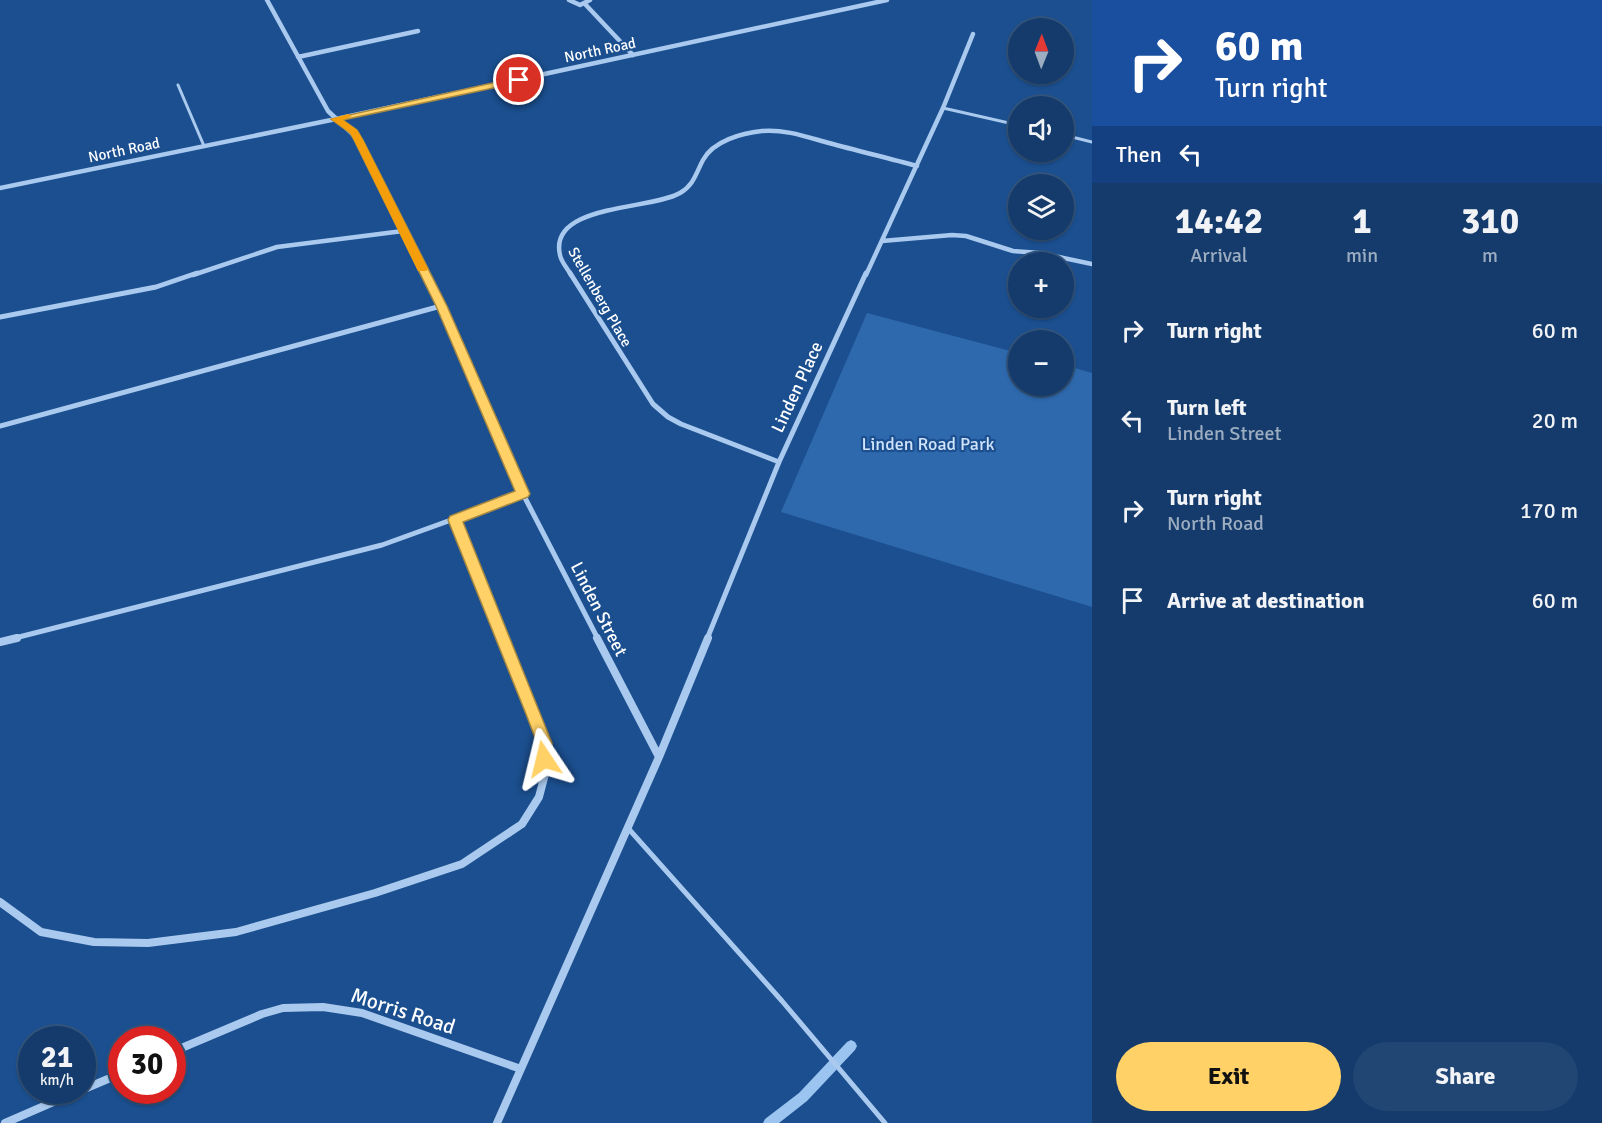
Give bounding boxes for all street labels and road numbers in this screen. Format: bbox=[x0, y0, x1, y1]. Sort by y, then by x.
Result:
street label: North Road bbox=[563, 34, 637, 66]
street label: North Road bbox=[87, 134, 161, 166]
street label: Stellenberg Place bbox=[564, 244, 636, 350]
street label: Linden Place bbox=[766, 338, 828, 436]
street label: Linden Street bbox=[566, 558, 632, 660]
street label: Morris Road bbox=[348, 982, 458, 1040]

